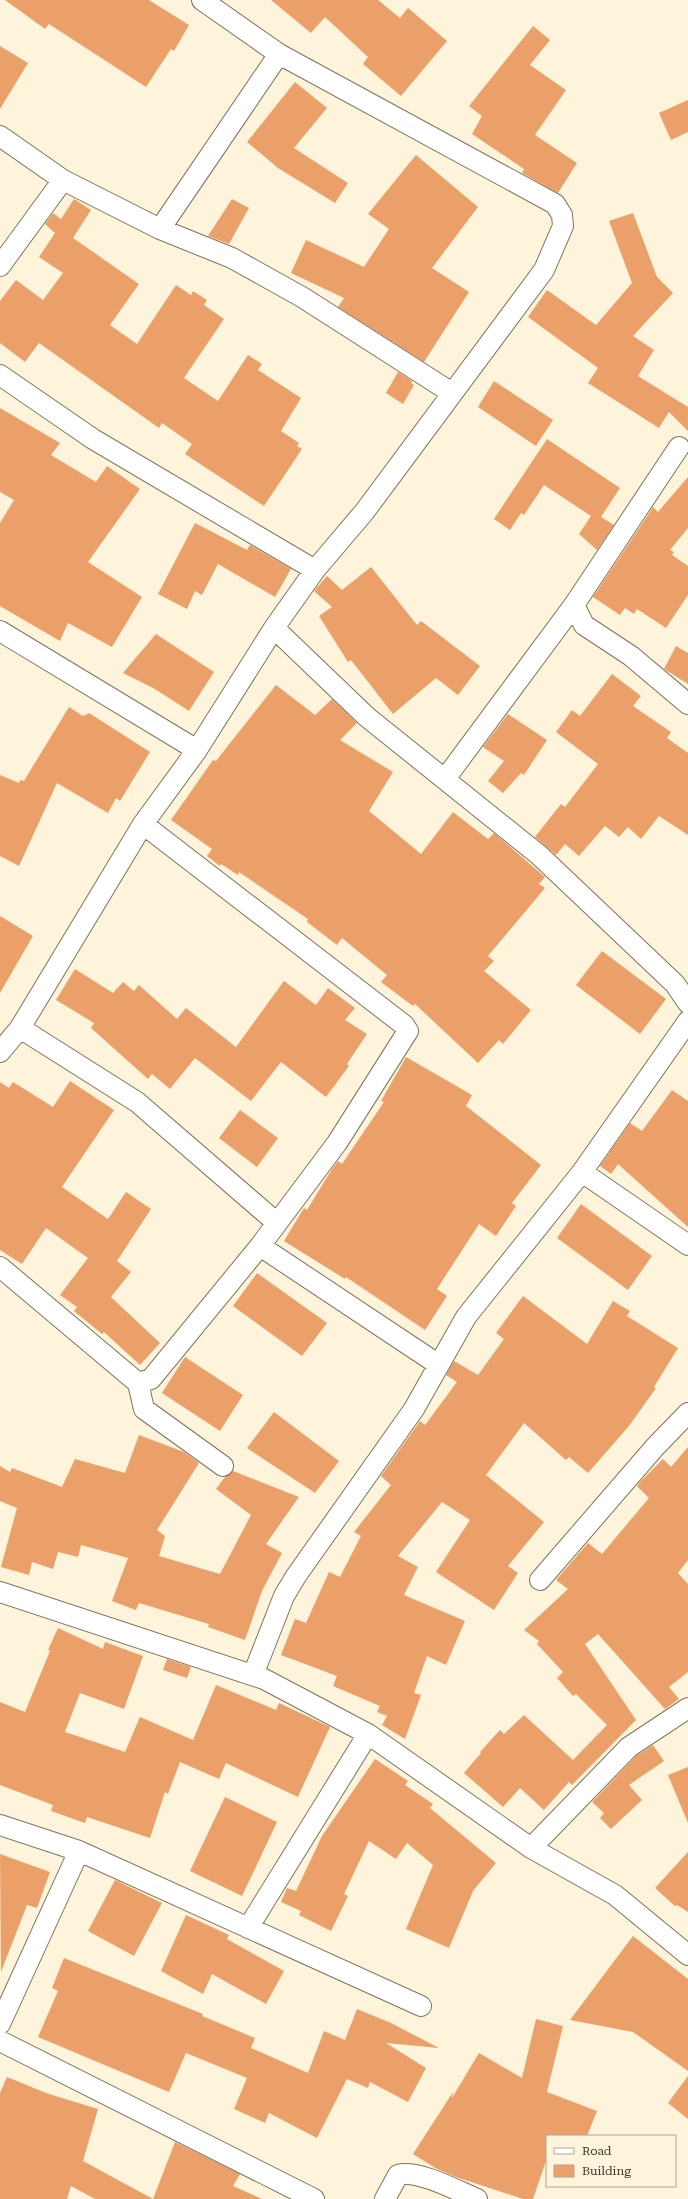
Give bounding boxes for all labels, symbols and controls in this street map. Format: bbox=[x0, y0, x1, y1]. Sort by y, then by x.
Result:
legend bbox=[546, 2135, 676, 2187]
text: Road bbox=[582, 2144, 612, 2158]
text: Building bbox=[582, 2164, 631, 2178]

